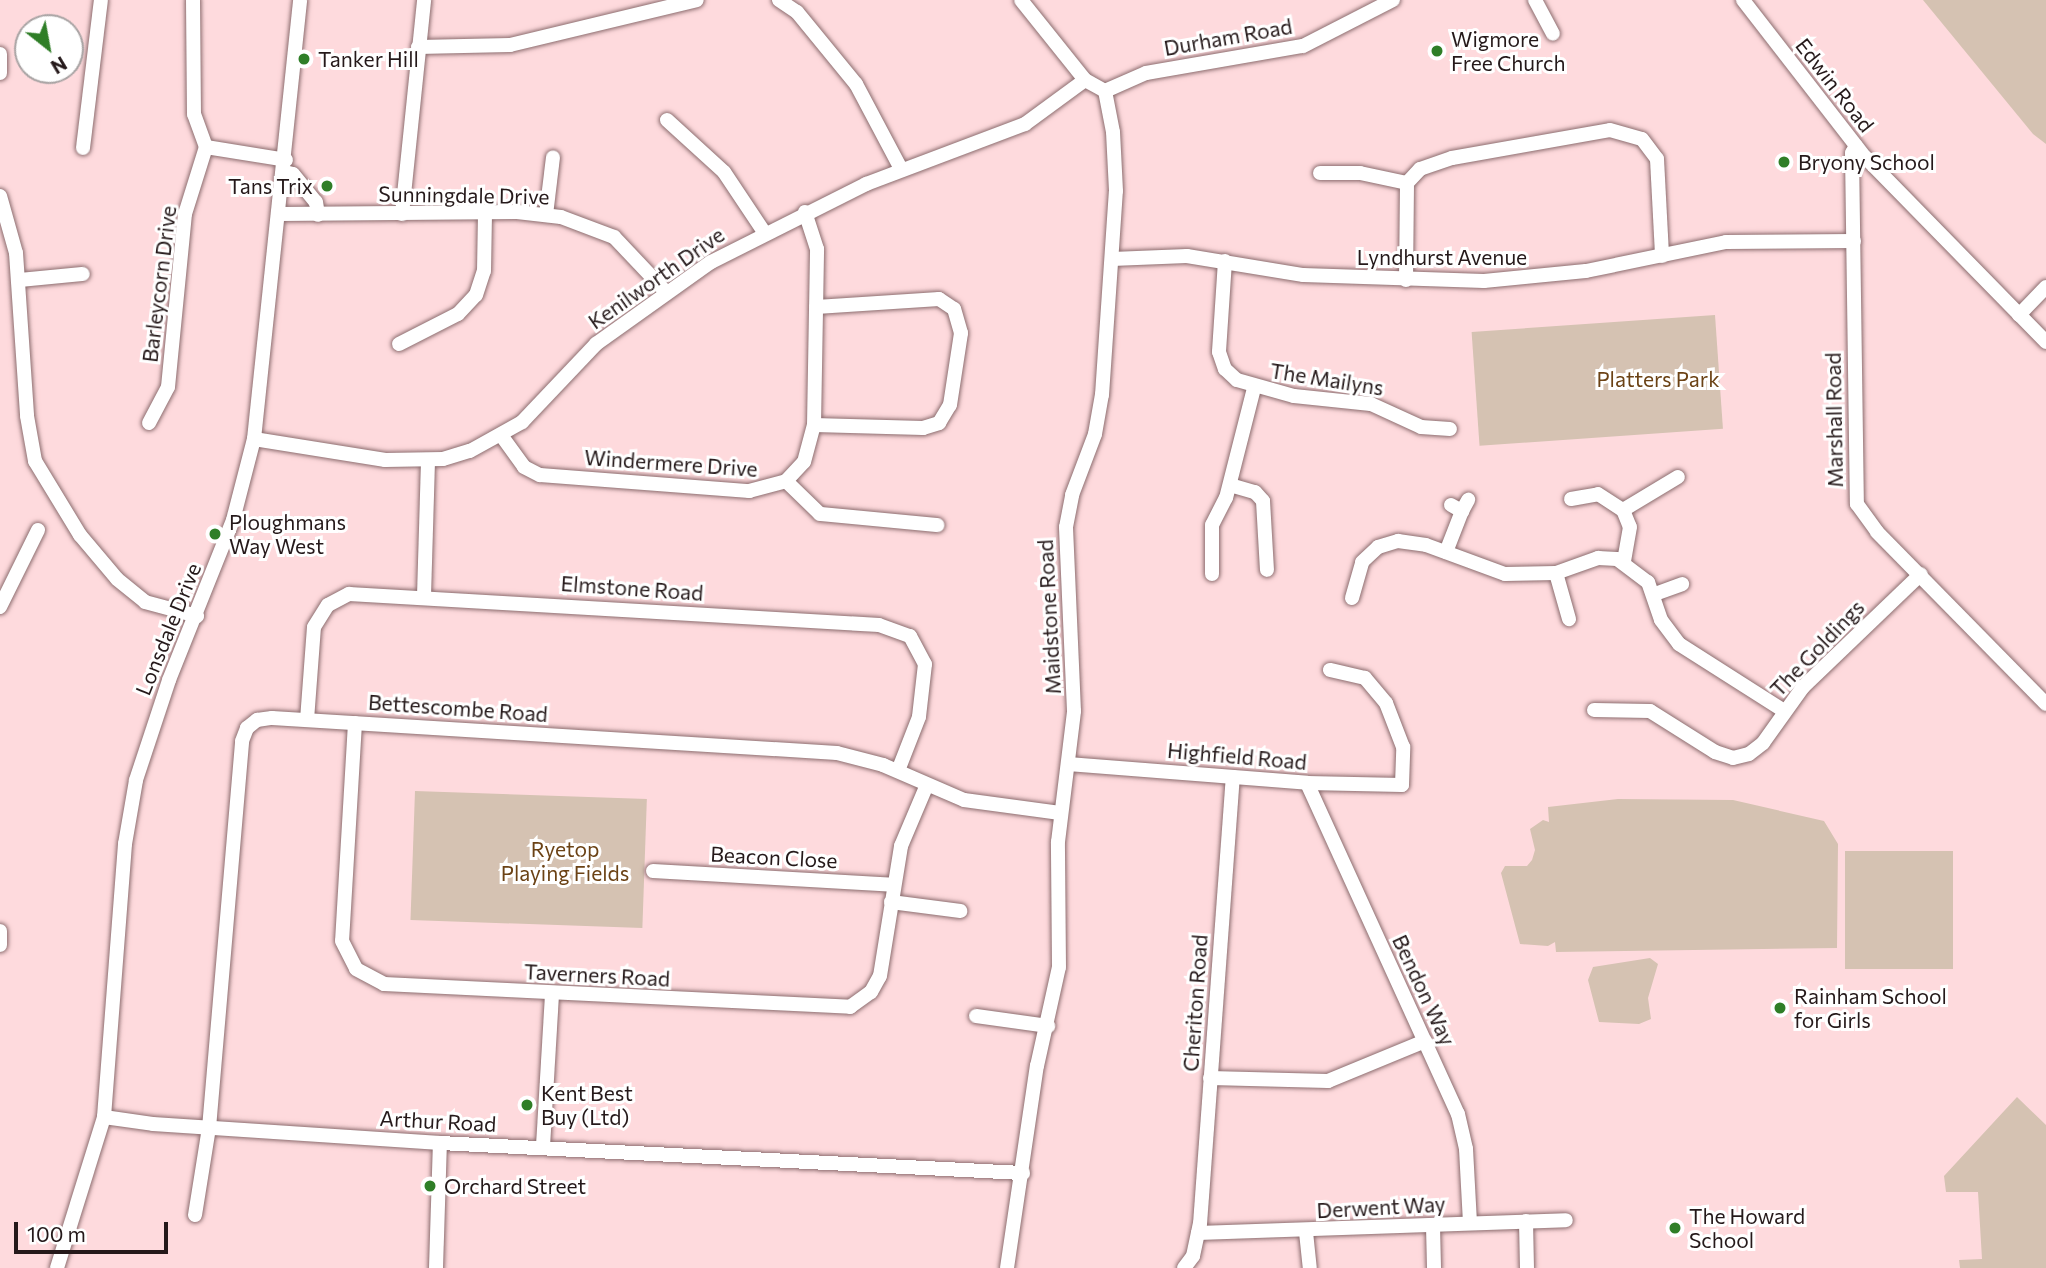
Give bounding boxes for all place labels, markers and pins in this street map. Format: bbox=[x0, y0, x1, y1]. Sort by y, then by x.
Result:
place label: Wigmore Free Church bbox=[1451, 26, 1566, 76]
marker: Wigmore Free Church bbox=[1429, 43, 1445, 59]
place label: Tanker Hill bbox=[318, 46, 419, 72]
marker: Tanker Hill bbox=[296, 51, 312, 67]
place label: Bryony School bbox=[1798, 149, 1935, 175]
marker: Bryony School bbox=[1776, 154, 1792, 170]
place label: Tans Trix bbox=[228, 173, 313, 199]
marker: Tans Trix bbox=[319, 178, 335, 194]
place label: Ploughmans Way West bbox=[229, 509, 346, 559]
marker: Ploughmans Way West bbox=[207, 526, 223, 542]
place label: Rainham School for Girls bbox=[1794, 983, 1947, 1033]
marker: Rainham School for Girls bbox=[1772, 1000, 1788, 1016]
place label: Kent Best Buy (Ltd) bbox=[541, 1080, 633, 1130]
marker: Kent Best Buy (Ltd) bbox=[519, 1097, 535, 1113]
place label: Orchard Street bbox=[444, 1173, 586, 1199]
marker: Orchard Street bbox=[422, 1178, 438, 1194]
place label: The Howard School bbox=[1689, 1203, 1805, 1253]
marker: The Howard School bbox=[1667, 1220, 1683, 1236]

